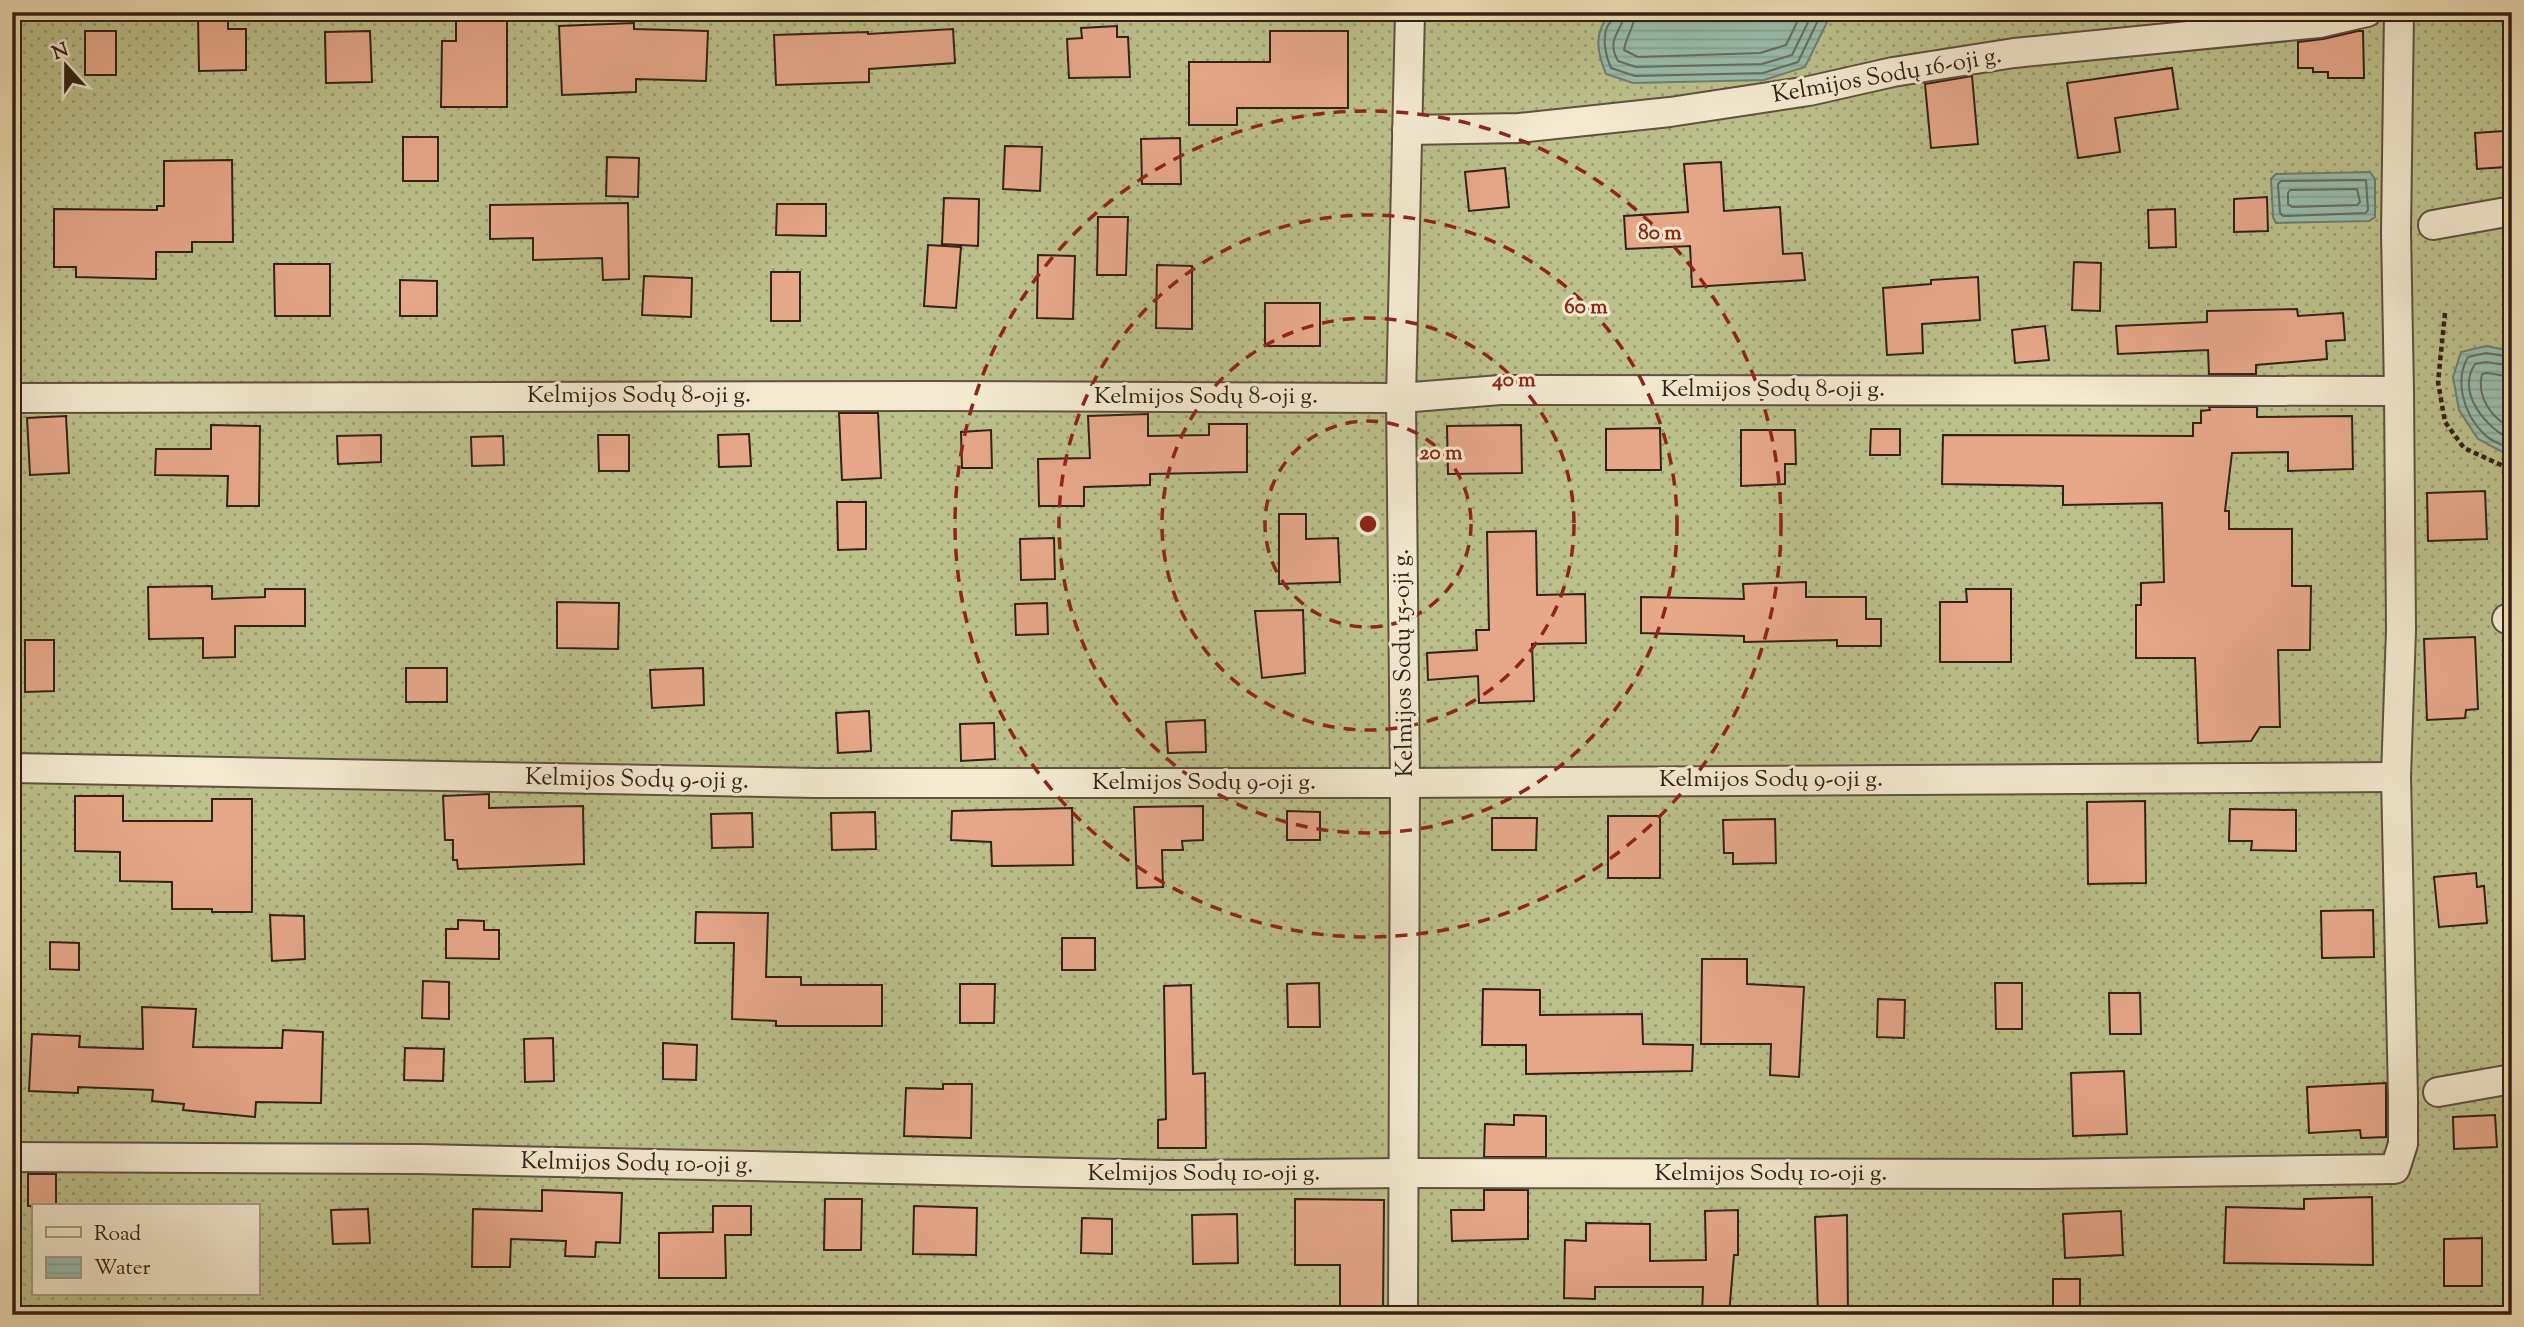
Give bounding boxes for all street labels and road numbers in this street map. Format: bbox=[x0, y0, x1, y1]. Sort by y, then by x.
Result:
street label: Kelmijos Sodų 16-oji g. bbox=[1770, 39, 2004, 113]
street label: Kelmijos Sodų 8-oji g. bbox=[1661, 373, 1885, 407]
street label: Kelmijos Sodų 8-oji g. bbox=[527, 379, 751, 413]
street label: Kelmijos Sodų 8-oji g. bbox=[1094, 380, 1318, 414]
street label: Kelmijos Sodų 15-oji g. bbox=[1385, 548, 1423, 778]
street label: Kelmijos Sodų 9-oji g. bbox=[525, 761, 749, 799]
street label: Kelmijos Sodų 9-oji g. bbox=[1659, 763, 1883, 797]
street label: Kelmijos Sodų 9-oji g. bbox=[1092, 766, 1316, 800]
street label: Kelmijos Sodų 10-oji g. bbox=[520, 1145, 754, 1183]
street label: Kelmijos Sodų 10-oji g. bbox=[1088, 1157, 1320, 1191]
street label: Kelmijos Sodų 10-oji g. bbox=[1655, 1157, 1887, 1191]

